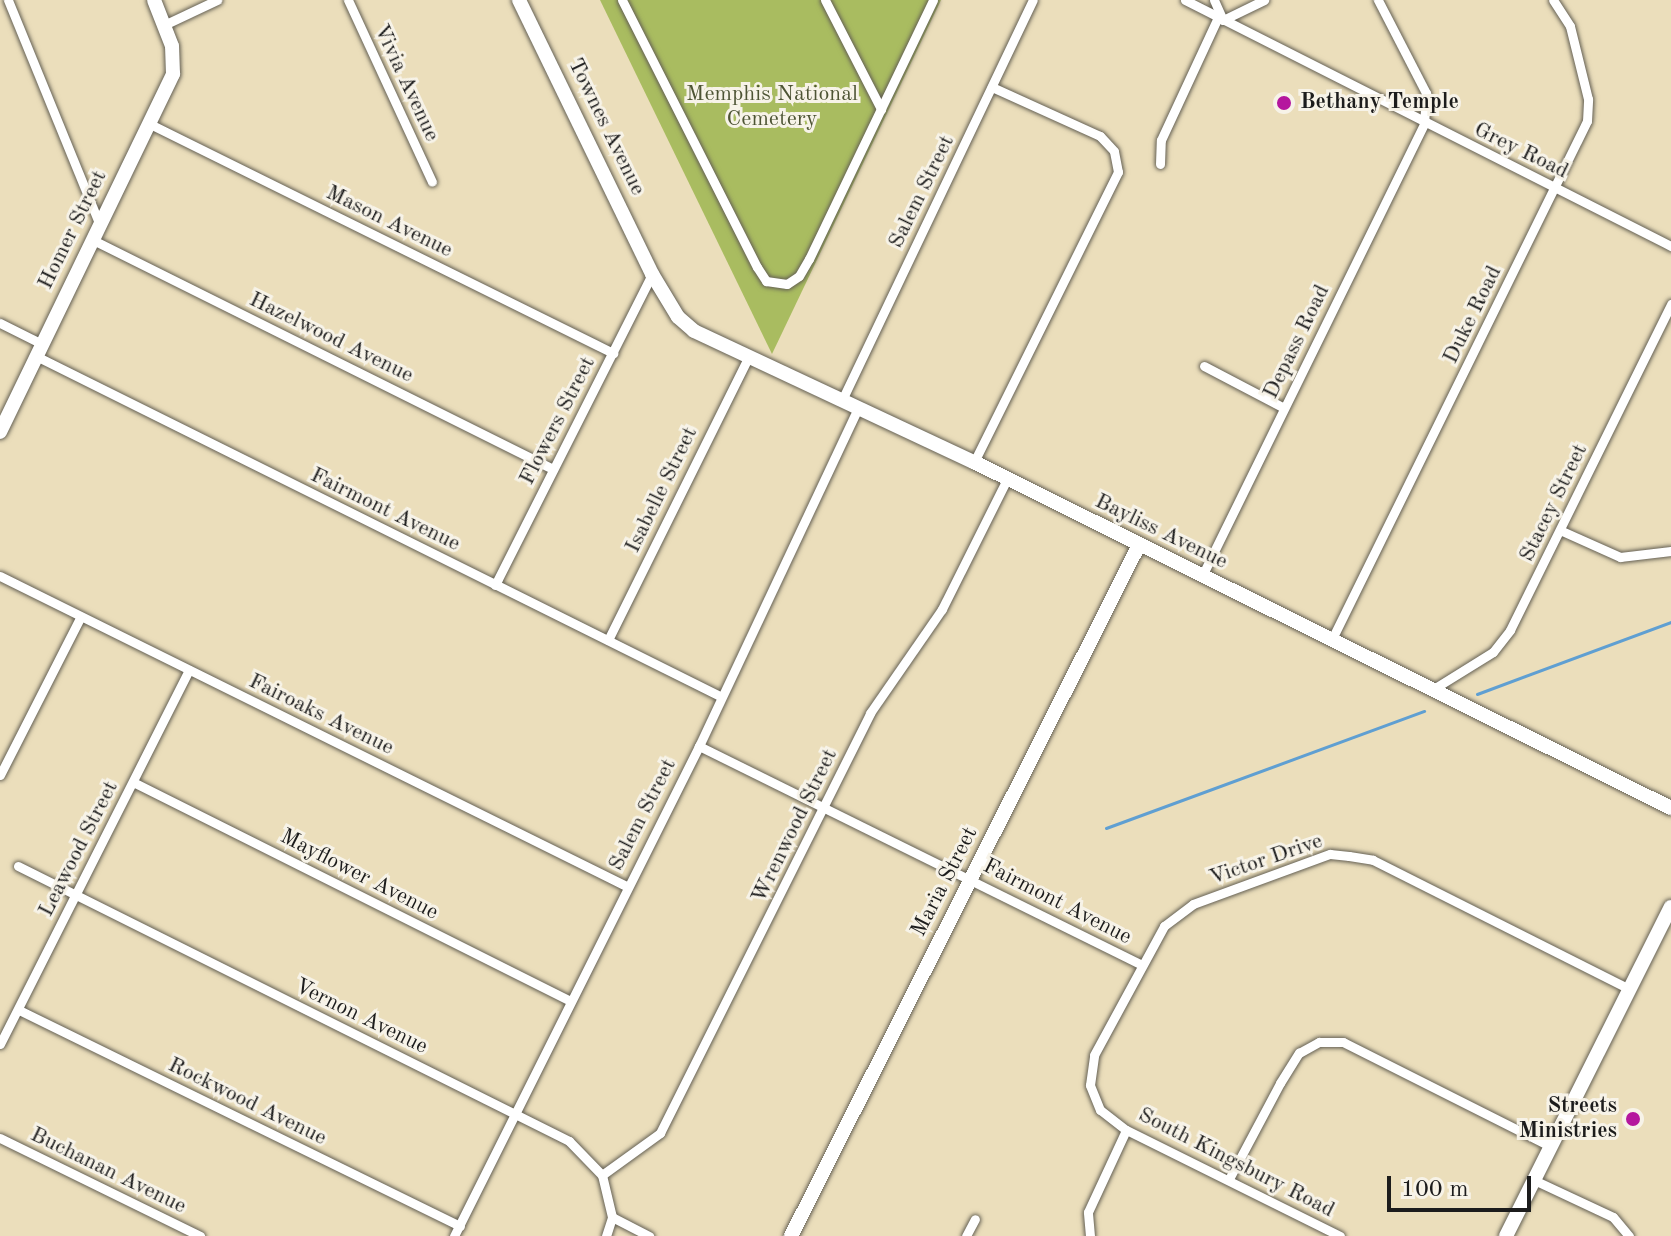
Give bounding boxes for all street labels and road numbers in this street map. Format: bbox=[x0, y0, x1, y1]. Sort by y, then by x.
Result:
street label: Vivia Avenue bbox=[367, 20, 445, 146]
street label: Townes Avenue bbox=[561, 54, 651, 200]
street label: Grey Road bbox=[1469, 117, 1573, 185]
street label: Salem Street bbox=[883, 131, 961, 253]
street label: Homer Street bbox=[33, 166, 113, 294]
street label: Mason Avenue bbox=[321, 180, 457, 264]
street label: Duke Road bbox=[1438, 262, 1508, 368]
street label: Depass Road bbox=[1258, 281, 1336, 403]
street label: Hazelwood Avenue bbox=[245, 287, 417, 389]
street label: Flowers Street bbox=[514, 352, 602, 490]
street label: Isabelle Street bbox=[620, 423, 704, 557]
street label: Stacey Street bbox=[1514, 440, 1594, 566]
street label: Fairmont Avenue bbox=[306, 462, 464, 558]
street label: Bayliss Avenue bbox=[1090, 488, 1232, 576]
street label: Fairoaks Avenue bbox=[244, 668, 398, 762]
street label: Wrenwood Street bbox=[746, 745, 844, 907]
street label: Salem Street bbox=[603, 754, 683, 876]
street label: Leawood Street bbox=[33, 777, 125, 921]
street label: Maria Street bbox=[906, 823, 984, 941]
street label: Mayflower Avenue bbox=[275, 824, 443, 926]
street label: Victor Drive bbox=[1206, 828, 1326, 892]
street label: Fairmont Avenue bbox=[978, 853, 1136, 951]
street label: Vernon Avenue bbox=[290, 973, 432, 1061]
street label: Rockwood Avenue bbox=[163, 1052, 331, 1152]
street label: South Kingsbury Road bbox=[1133, 1102, 1339, 1224]
street label: Buchanan Avenue bbox=[26, 1122, 190, 1220]

